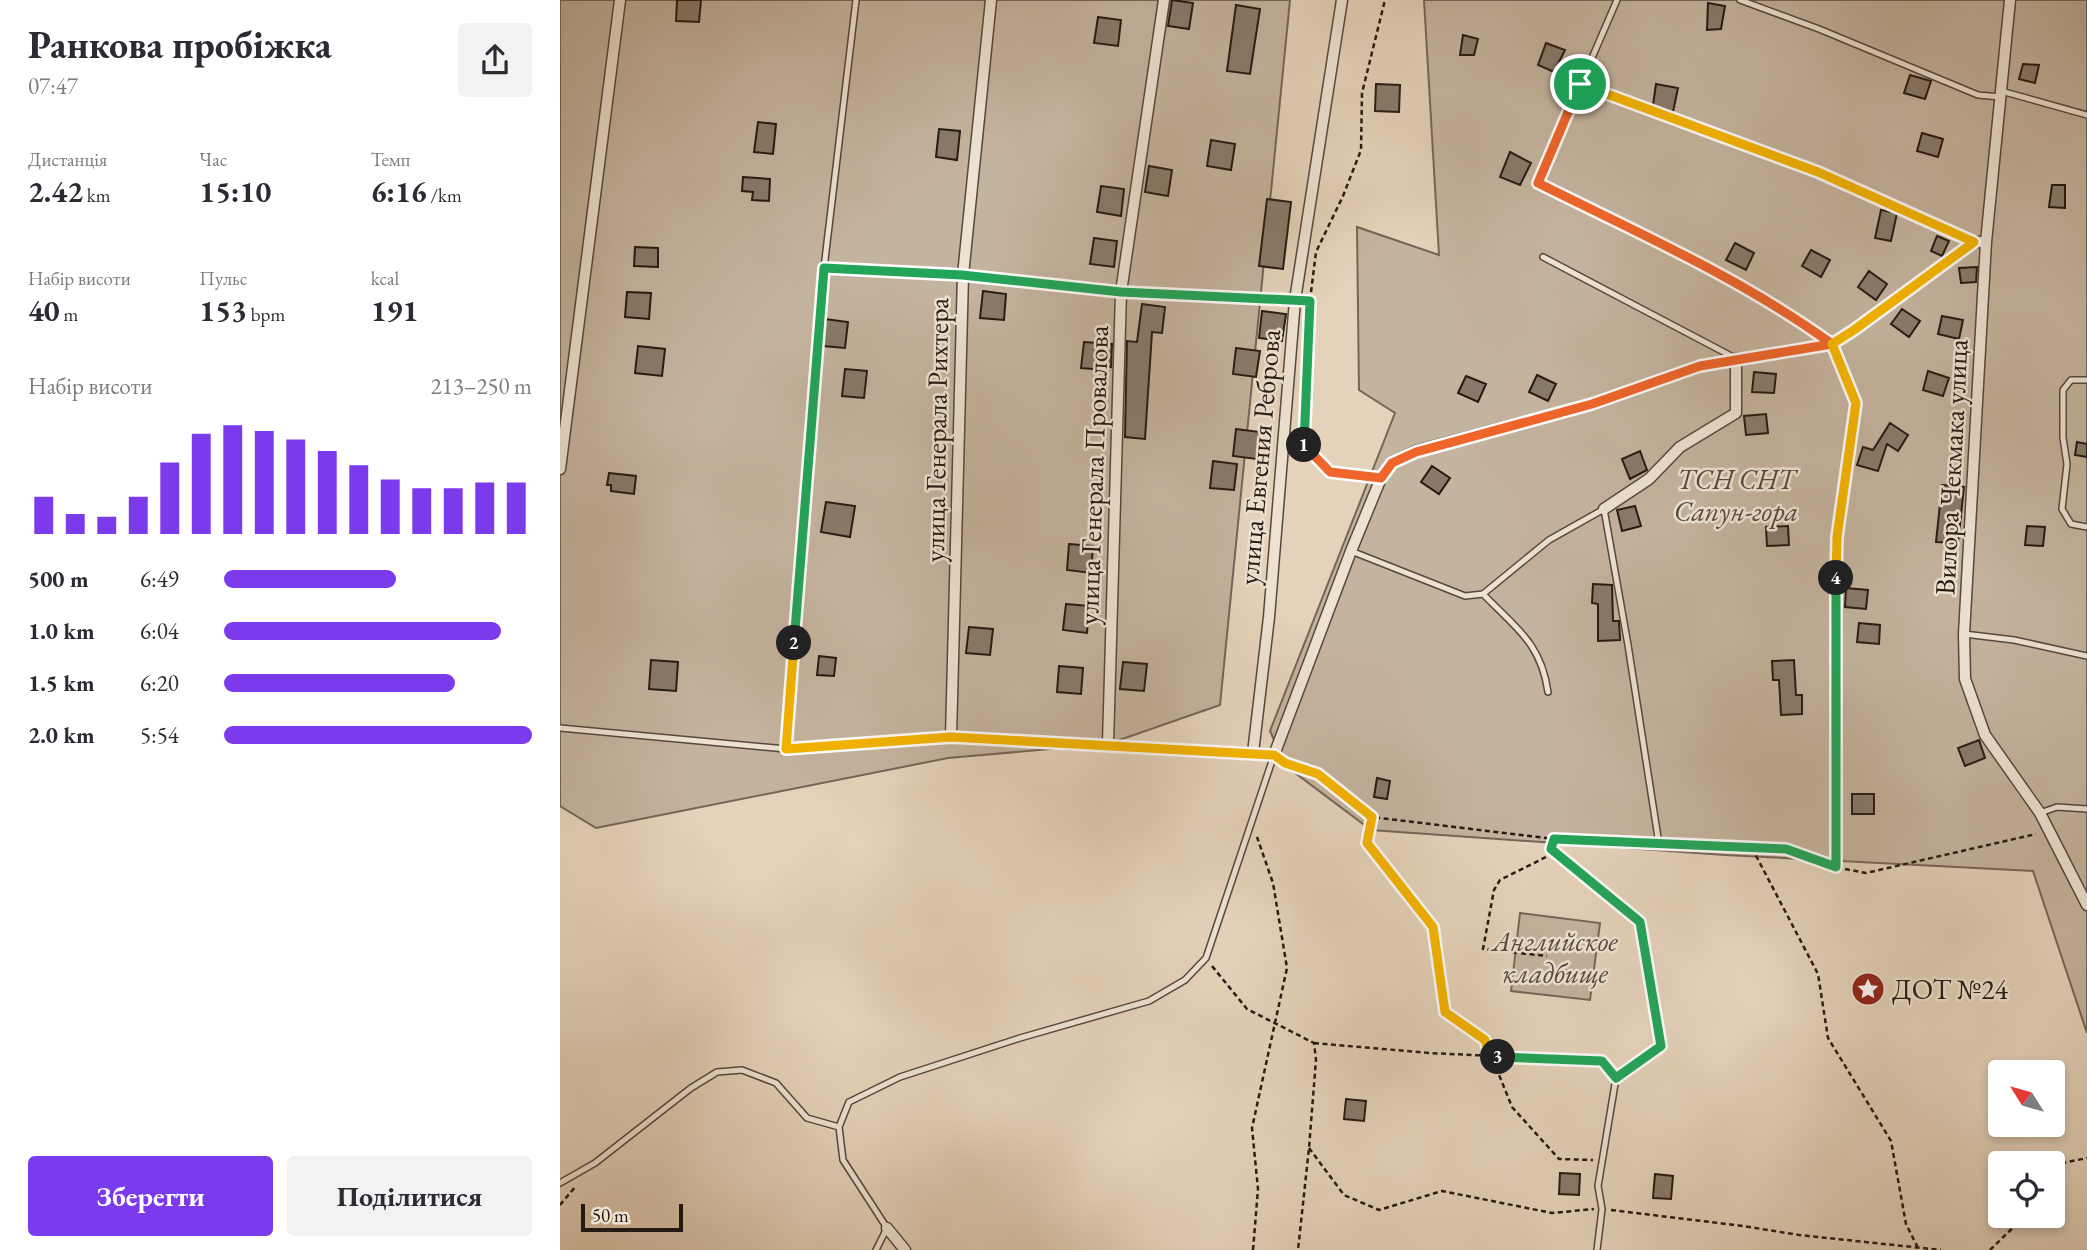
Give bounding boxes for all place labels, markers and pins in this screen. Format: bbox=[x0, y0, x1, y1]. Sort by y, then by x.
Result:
pin bbox=[1550, 54, 1610, 114]
pin: 1 bbox=[1286, 428, 1322, 462]
pin: 4 bbox=[1818, 560, 1854, 596]
pin: 2 bbox=[776, 626, 812, 660]
place icon: ДОТ №24 bbox=[1849, 970, 1887, 1008]
place label: ДОТ №24 bbox=[1892, 971, 2009, 1007]
pin: 3 bbox=[1480, 1040, 1516, 1074]

